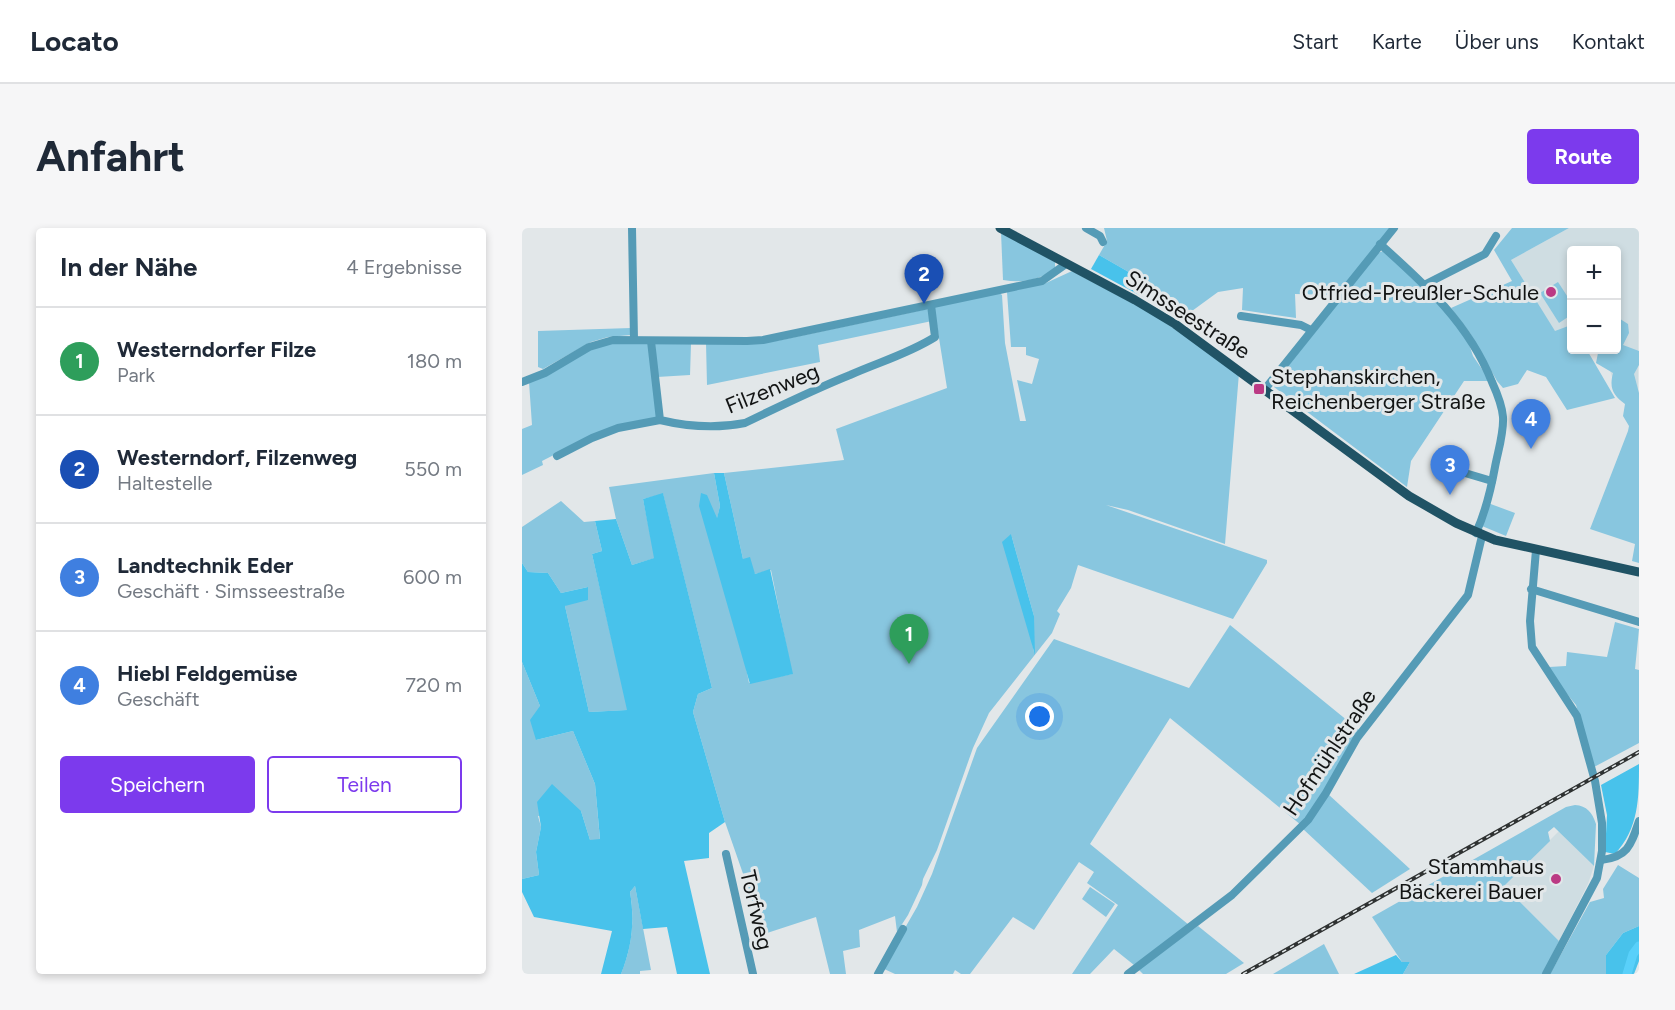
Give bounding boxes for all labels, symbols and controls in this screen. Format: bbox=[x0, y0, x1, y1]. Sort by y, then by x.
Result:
text: Locato bbox=[30, 24, 119, 58]
text: Start bbox=[1292, 29, 1339, 54]
text: Karte bbox=[1372, 29, 1422, 54]
text: Über uns bbox=[1455, 29, 1539, 54]
text: Kontakt bbox=[1572, 29, 1645, 54]
button: Route bbox=[1527, 129, 1639, 184]
text: Anfahrt bbox=[36, 131, 185, 182]
map controls bbox=[1567, 246, 1621, 354]
button: + bbox=[1567, 246, 1621, 300]
text: In der Nähe bbox=[60, 251, 197, 283]
pin: 2 bbox=[904, 254, 944, 304]
text: 4 Ergebnisse bbox=[346, 255, 462, 279]
street label: Simsseestraße bbox=[1120, 264, 1255, 365]
place label: Otfried-Preußler-Schule bbox=[1302, 279, 1539, 306]
marker: Otfried-Preußler-Schule bbox=[1544, 285, 1558, 299]
button: − bbox=[1567, 300, 1621, 354]
text: Westerndorfer Filze bbox=[117, 336, 316, 363]
text: 1 bbox=[75, 349, 84, 373]
text: 180 m bbox=[407, 349, 462, 373]
street label: Filzenweg bbox=[721, 357, 823, 419]
text: Park bbox=[117, 363, 155, 387]
place label: Stephanskirchen, Reichenberger Straße bbox=[1271, 363, 1485, 415]
marker: Stephanskirchen, Reichenberger Straße bbox=[1252, 382, 1266, 396]
pin: 4 bbox=[1512, 400, 1550, 449]
text: Westerndorf, Filzenweg bbox=[117, 444, 357, 471]
pin: 3 bbox=[1430, 446, 1470, 495]
text: 2 bbox=[74, 457, 85, 481]
text: 550 m bbox=[404, 457, 462, 481]
text: Haltestelle bbox=[117, 471, 213, 495]
text: Landtechnik Eder bbox=[117, 552, 293, 579]
text: 3 bbox=[74, 565, 85, 589]
text: 600 m bbox=[403, 565, 462, 589]
text: Geschäft · Simsseestraße bbox=[117, 579, 345, 603]
pin: 1 bbox=[890, 614, 928, 664]
text: Hiebl Feldgemüse bbox=[117, 660, 297, 687]
text: 4 bbox=[73, 673, 86, 697]
text: 720 m bbox=[405, 673, 462, 697]
street label: Hofmühlstraße bbox=[1277, 684, 1382, 821]
text: Geschäft bbox=[117, 687, 200, 711]
your location bbox=[1025, 702, 1054, 731]
button: Speichern bbox=[60, 756, 255, 813]
button: Teilen bbox=[267, 756, 462, 813]
place label: Stammhaus Bäckerei Bauer bbox=[1399, 853, 1545, 905]
street label: Torfweg bbox=[734, 868, 779, 953]
marker: Stammhaus Bäckerei Bauer bbox=[1549, 872, 1563, 886]

